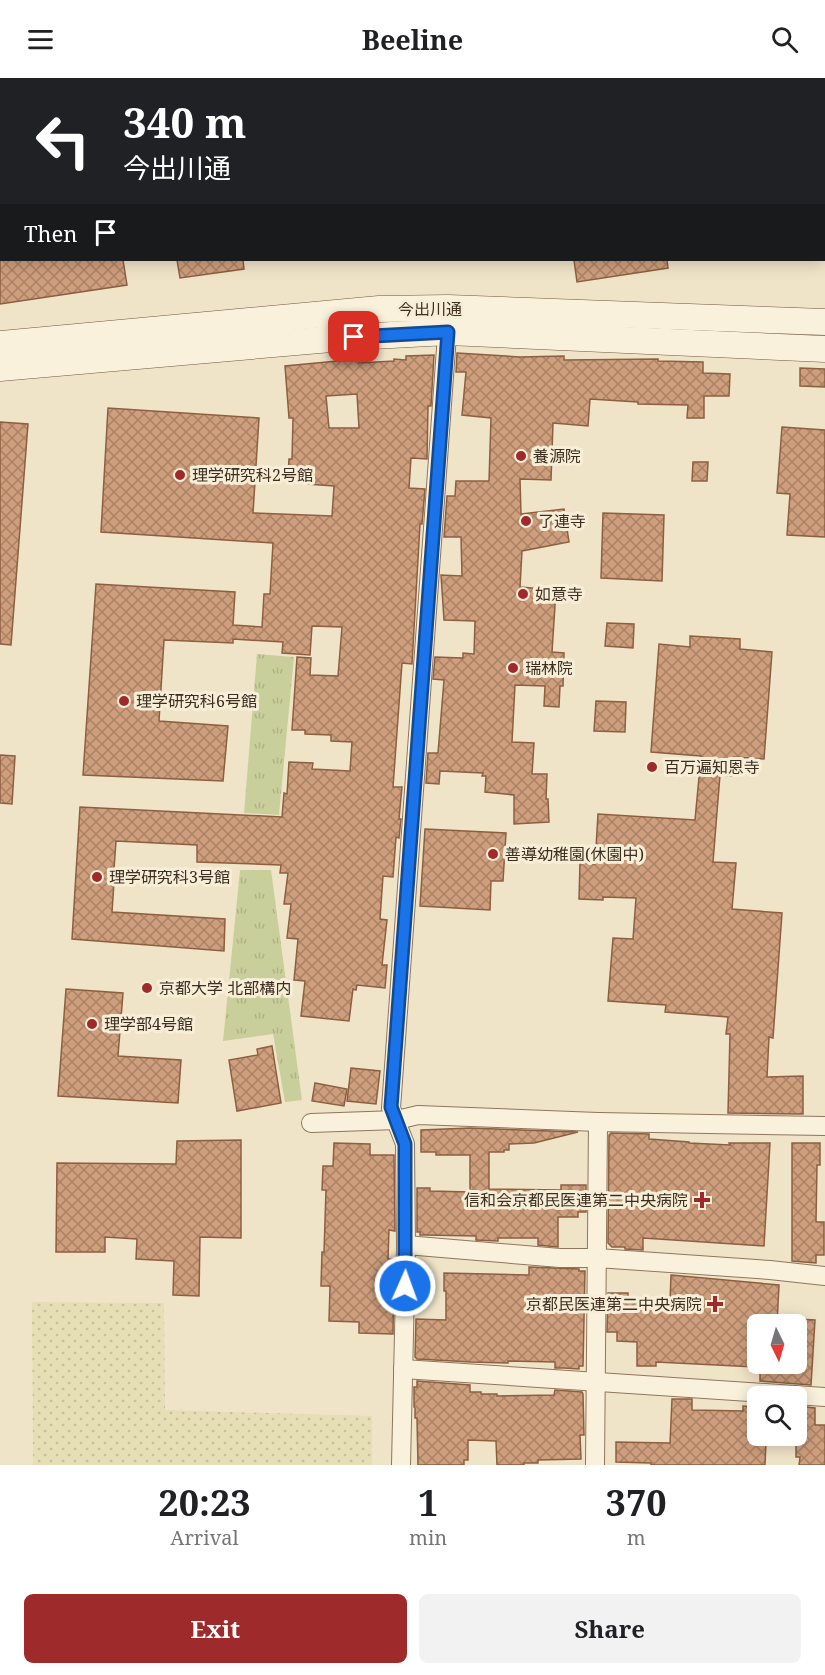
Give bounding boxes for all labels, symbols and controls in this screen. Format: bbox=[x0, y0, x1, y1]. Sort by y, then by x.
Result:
text: Beeline bbox=[362, 21, 463, 58]
icon: menu bbox=[24, 23, 57, 56]
icon: search bbox=[768, 23, 801, 56]
text: 340 m bbox=[123, 93, 247, 150]
icon: left bbox=[24, 102, 102, 180]
text: 今出川通 bbox=[123, 149, 231, 186]
icon: arrive bbox=[89, 216, 122, 249]
text: Then bbox=[24, 218, 77, 248]
street label: 今出川通 bbox=[398, 298, 462, 320]
pin bbox=[328, 311, 379, 362]
icon: arrive bbox=[337, 320, 370, 353]
place label: 養源院 bbox=[533, 445, 581, 467]
marker: 養源院 bbox=[514, 449, 528, 463]
place label: 理学研究科2号館 bbox=[192, 464, 313, 486]
marker: 理学研究科2号館 bbox=[173, 468, 187, 482]
place label: 了連寺 bbox=[538, 510, 586, 532]
marker: 了連寺 bbox=[519, 514, 533, 528]
place label: 如意寺 bbox=[535, 583, 583, 605]
marker: 如意寺 bbox=[516, 587, 530, 601]
place label: 瑞林院 bbox=[525, 657, 573, 679]
marker: 瑞林院 bbox=[506, 661, 520, 675]
place label: 理学研究科6号館 bbox=[136, 690, 257, 712]
marker: 理学研究科6号館 bbox=[117, 694, 131, 708]
place label: 百万遍知恩寺 bbox=[664, 756, 760, 778]
marker: 百万遍知恩寺 bbox=[645, 760, 659, 774]
place label: 善導幼稚園(休園中) bbox=[505, 843, 644, 865]
marker: 善導幼稚園(休園中) bbox=[486, 847, 500, 861]
place label: 理学研究科3号館 bbox=[109, 866, 230, 888]
marker: 理学研究科3号館 bbox=[90, 870, 104, 884]
place label: 京都大学 北部構内 bbox=[159, 977, 291, 999]
marker: 京都大学 北部構内 bbox=[140, 981, 154, 995]
place label: 理学部4号館 bbox=[104, 1013, 193, 1035]
marker: 理学部4号館 bbox=[85, 1017, 99, 1031]
place label: 信和会京都民医連第二中央病院 bbox=[464, 1189, 688, 1211]
marker: 信和会京都民医連第二中央病院 bbox=[693, 1191, 711, 1209]
position arrow bbox=[373, 1254, 437, 1318]
place label: 京都民医連第二中央病院 bbox=[526, 1293, 702, 1315]
marker: 京都民医連第二中央病院 bbox=[706, 1295, 724, 1313]
north arrow bbox=[747, 1314, 807, 1374]
map controls bbox=[747, 1314, 807, 1446]
button: search bbox=[747, 1386, 807, 1446]
text: 20:23 bbox=[158, 1478, 251, 1527]
text: 1 bbox=[418, 1478, 438, 1527]
text: 370 bbox=[606, 1478, 667, 1527]
text: Arrival bbox=[170, 1524, 239, 1551]
text: min bbox=[409, 1524, 447, 1551]
text: m bbox=[627, 1524, 646, 1551]
button: Exit bbox=[24, 1594, 407, 1663]
button: Share bbox=[419, 1594, 801, 1663]

